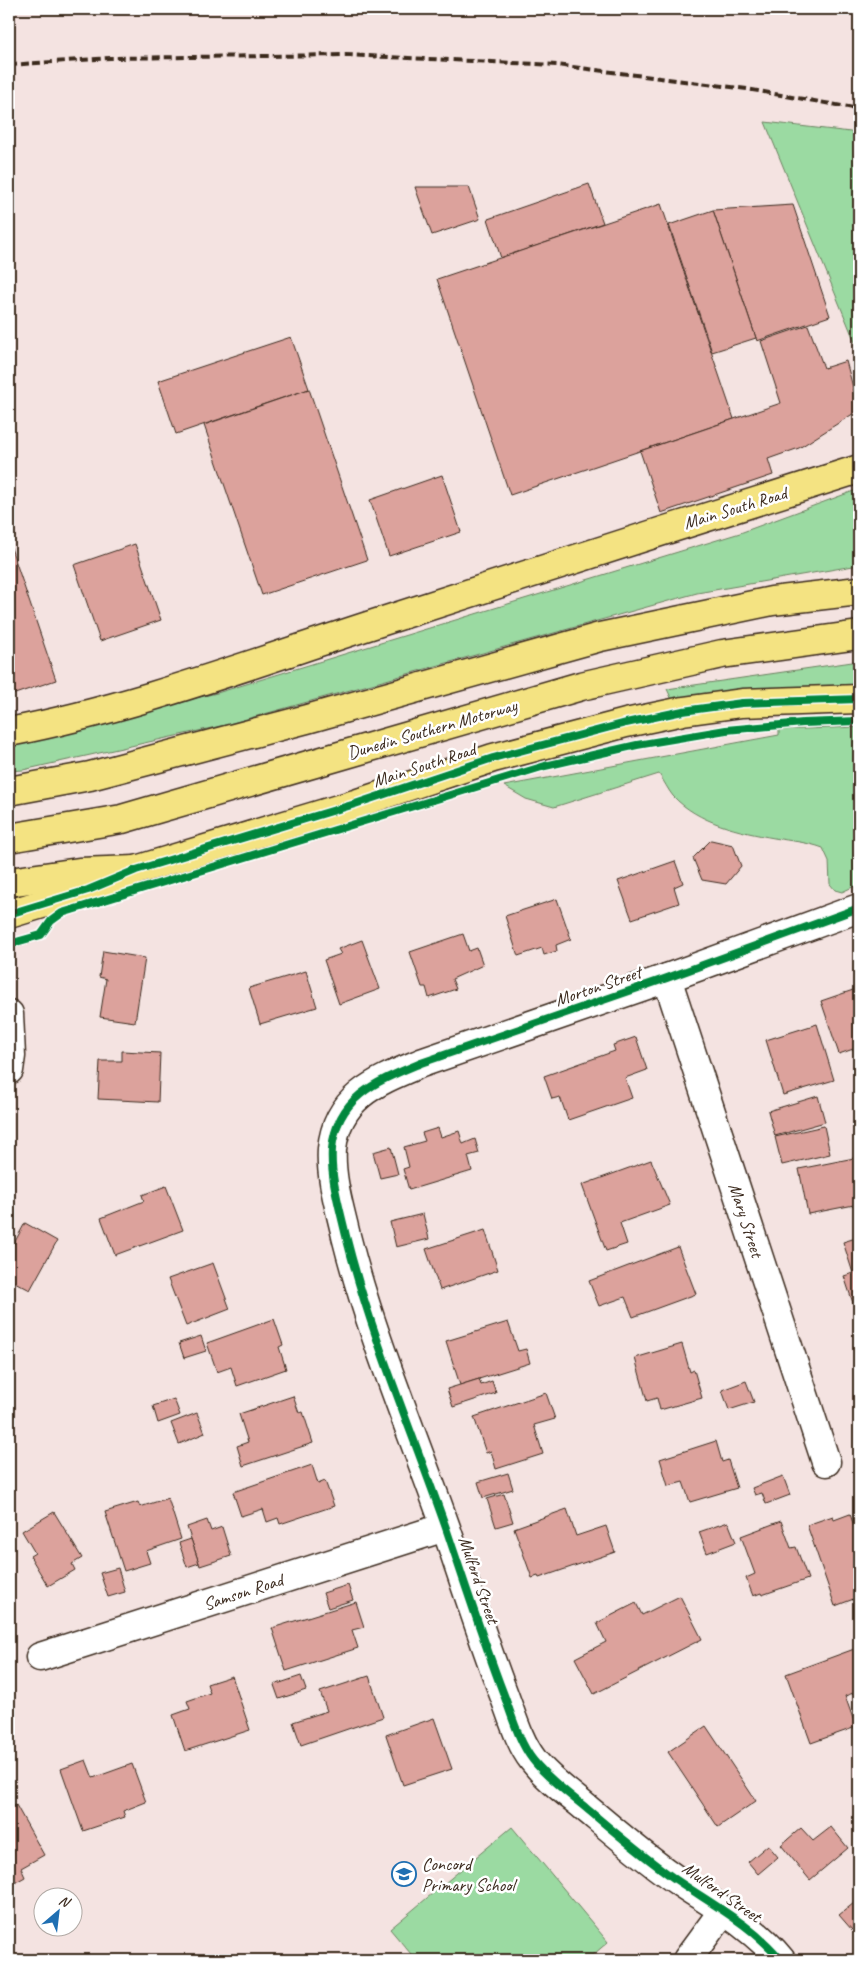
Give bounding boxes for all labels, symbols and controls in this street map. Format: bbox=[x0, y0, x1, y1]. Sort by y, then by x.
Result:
street label: Main South Road bbox=[681, 481, 792, 534]
street label: Dunedin Southern Motorway bbox=[345, 694, 521, 764]
street label: Main South Road bbox=[370, 737, 481, 792]
street label: Morton Street bbox=[552, 960, 647, 1011]
street label: Mary Street bbox=[724, 1180, 769, 1262]
street label: Mulford Street bbox=[454, 1533, 505, 1629]
street label: Samson Road bbox=[200, 1568, 288, 1615]
place label: Concord Primary School bbox=[422, 1853, 517, 1896]
street label: Mulford Street bbox=[678, 1857, 767, 1928]
school or university icon: Concord Primary School bbox=[391, 1861, 417, 1887]
north arrow bbox=[32, 1886, 82, 1936]
text: N bbox=[56, 1891, 74, 1912]

